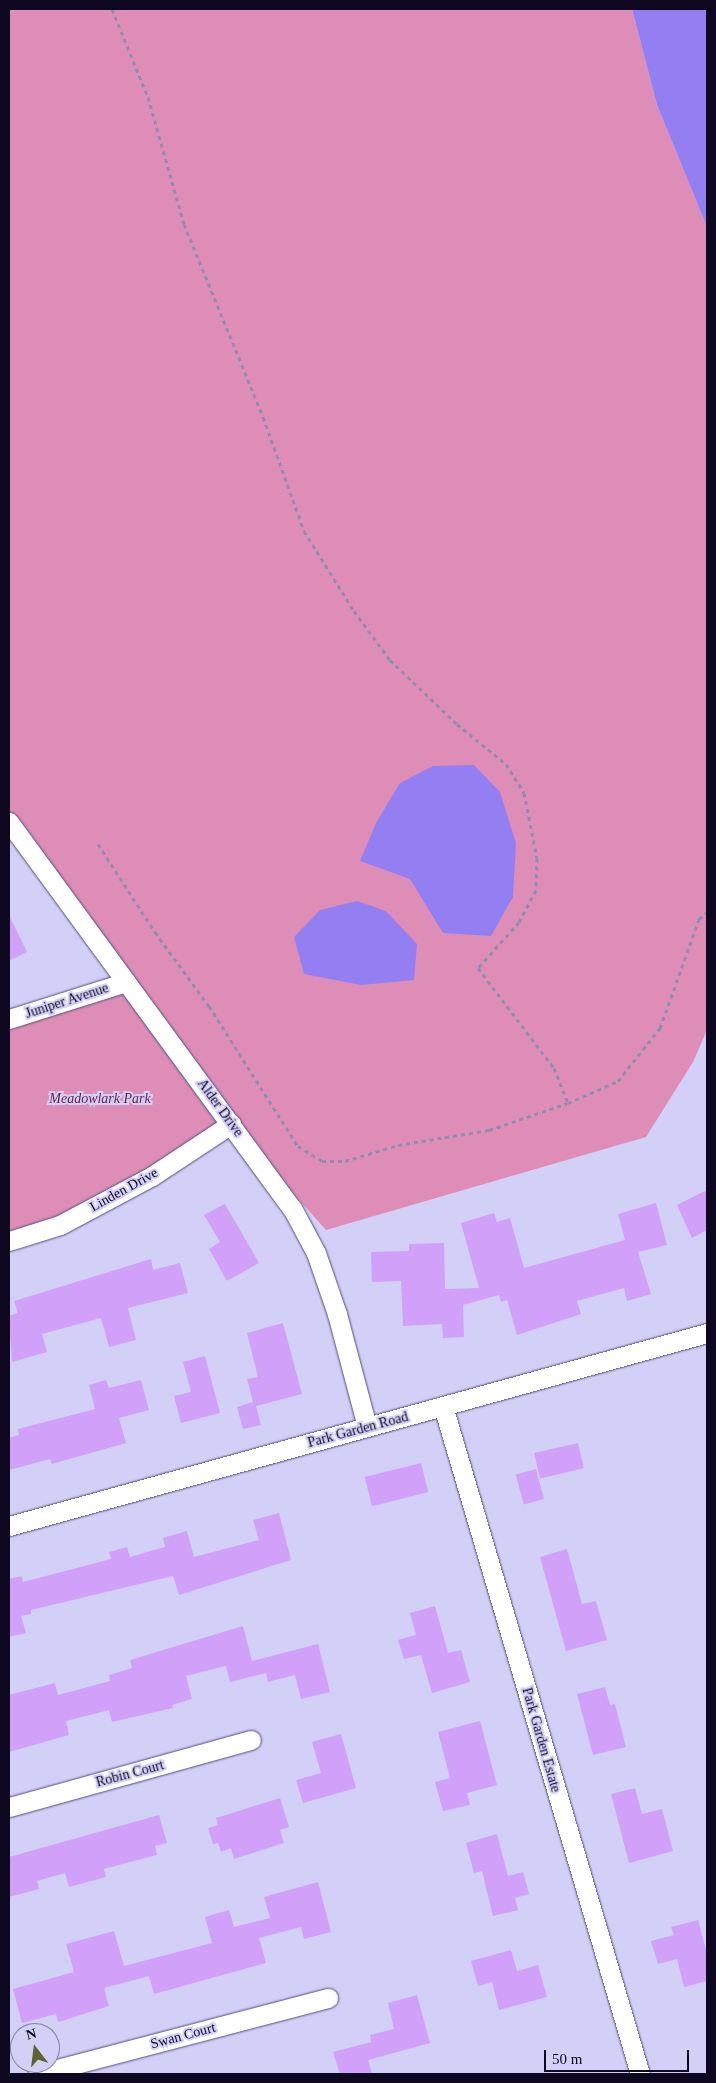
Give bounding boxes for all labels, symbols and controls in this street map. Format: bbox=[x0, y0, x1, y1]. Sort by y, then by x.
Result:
street label: Juniper Avenue bbox=[23, 980, 111, 1022]
street label: Alder Drive bbox=[193, 1076, 247, 1140]
park label: Meadowlark Park bbox=[49, 1091, 151, 1107]
street label: Linden Drive bbox=[87, 1164, 161, 1216]
street label: Park Garden Road bbox=[306, 1409, 410, 1451]
street label: Park Garden Estate bbox=[518, 1686, 564, 1794]
street label: Robin Court bbox=[94, 1757, 166, 1791]
street label: Swan Court bbox=[149, 2019, 217, 2053]
north arrow bbox=[10, 2023, 60, 2073]
text: N bbox=[24, 2025, 38, 2043]
scale bar bbox=[546, 2040, 691, 2072]
text: 50 m bbox=[552, 2051, 582, 2067]

